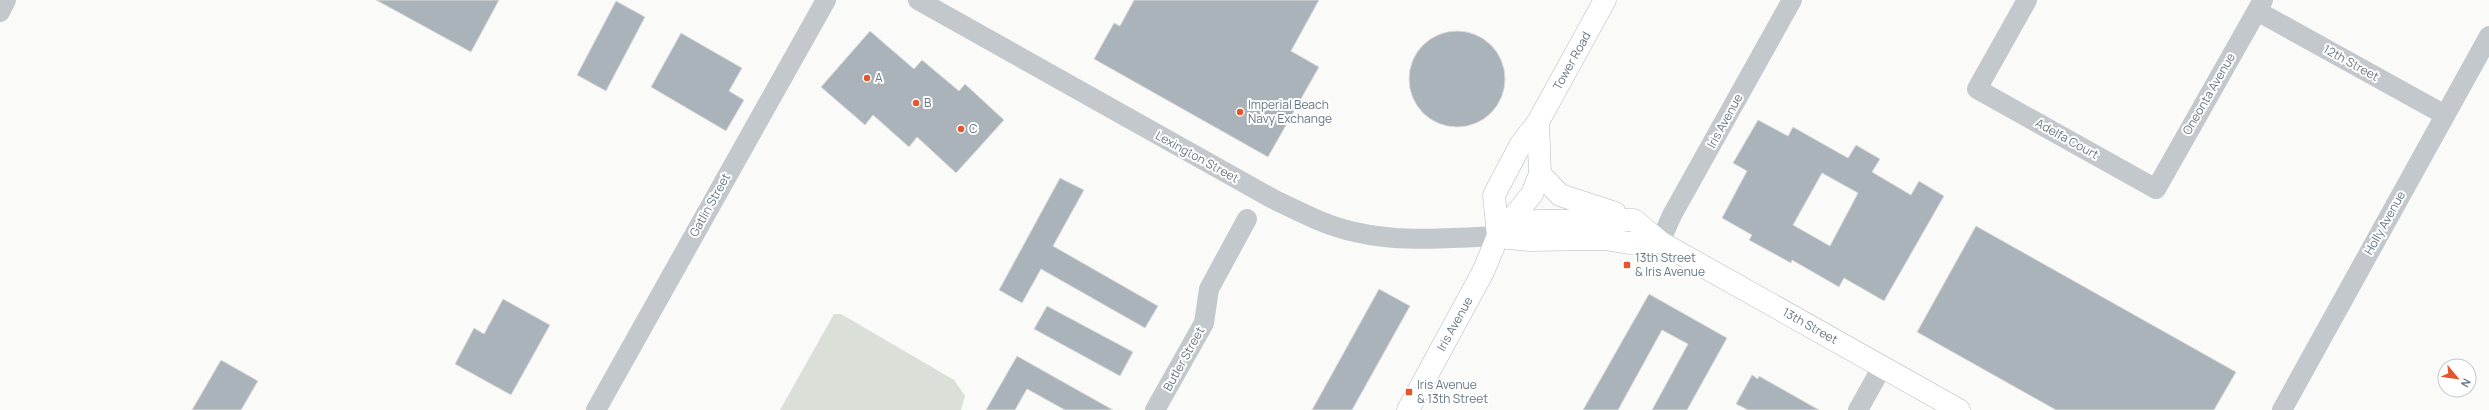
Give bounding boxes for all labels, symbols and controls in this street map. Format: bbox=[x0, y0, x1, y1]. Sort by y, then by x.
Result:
street label: Tower Road bbox=[1549, 29, 1595, 93]
street label: 12th Street bbox=[2320, 40, 2382, 85]
street label: Oneonta Avenue bbox=[2178, 50, 2239, 138]
place label: A bbox=[875, 69, 883, 86]
marker: A bbox=[862, 73, 872, 83]
street label: Iris Avenue bbox=[1703, 91, 1746, 151]
place label: B bbox=[924, 94, 931, 111]
place label: Imperial Beach Navy Exchange bbox=[1248, 96, 1332, 127]
marker: B bbox=[911, 98, 921, 108]
marker: Imperial Beach Navy Exchange bbox=[1235, 107, 1245, 117]
street label: Adelfa Court bbox=[2033, 114, 2102, 163]
place label: C bbox=[969, 120, 978, 137]
marker: C bbox=[956, 124, 966, 134]
street label: Lexington Street bbox=[1153, 127, 1242, 187]
street label: Gatlin Street bbox=[685, 170, 734, 240]
street label: Holly Avenue bbox=[2360, 188, 2409, 258]
place label: 13th Street & Iris Avenue bbox=[1635, 249, 1705, 280]
marker: 13th Street & Iris Avenue bbox=[1622, 260, 1632, 270]
street label: Iris Avenue bbox=[1433, 294, 1476, 354]
street label: 13th Street bbox=[1779, 303, 1841, 348]
street label: Butler Street bbox=[1159, 323, 1208, 394]
north arrow bbox=[2437, 358, 2477, 398]
place label: Iris Avenue & 13th Street bbox=[1417, 376, 1488, 407]
text: N bbox=[2458, 376, 2475, 390]
marker: Iris Avenue & 13th Street bbox=[1404, 387, 1414, 397]

